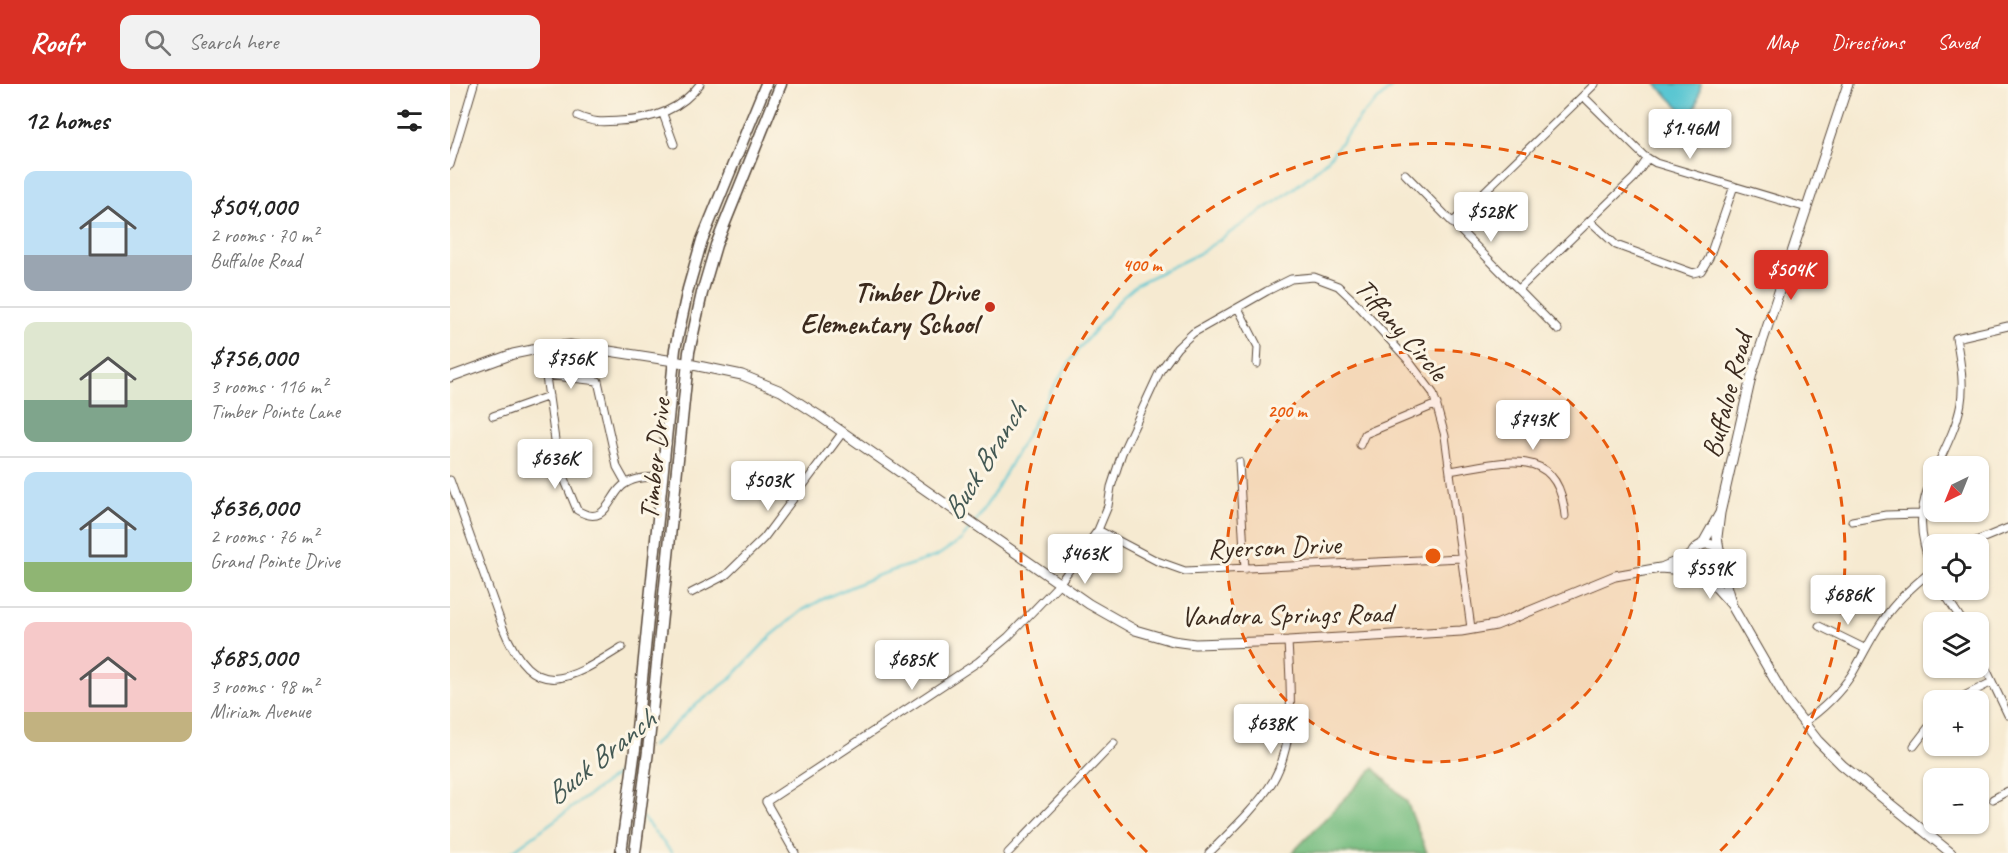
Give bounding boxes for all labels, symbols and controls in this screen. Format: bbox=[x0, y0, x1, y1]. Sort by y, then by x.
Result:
search box bbox=[120, 15, 540, 69]
text: Roofr bbox=[30, 25, 84, 60]
icon: search bbox=[141, 26, 174, 59]
text: Search here bbox=[189, 28, 278, 56]
text: Map bbox=[1766, 29, 1798, 55]
text: Directions bbox=[1831, 29, 1904, 55]
text: Saved bbox=[1937, 29, 1978, 55]
text: 12 homes bbox=[24, 104, 109, 137]
icon: filters bbox=[393, 104, 426, 137]
pin: $1.46M bbox=[1641, 109, 1739, 160]
text: $1.46M bbox=[1663, 116, 1717, 141]
text: $504,000 bbox=[210, 190, 297, 223]
pin: $528K bbox=[1449, 192, 1533, 243]
icon: home bbox=[72, 195, 144, 267]
text: $528K bbox=[1468, 199, 1514, 224]
text: 2 rooms · 70 m² bbox=[210, 223, 318, 248]
text: Buffaloe Road bbox=[210, 248, 301, 273]
pin: $504K bbox=[1749, 250, 1833, 301]
text: 400 m bbox=[1123, 254, 1163, 276]
text: $504K bbox=[1768, 257, 1814, 282]
street label: Tiffany Circle bbox=[1348, 271, 1457, 389]
place label: Timber Drive Elementary School bbox=[800, 274, 983, 341]
marker: Timber Drive Elementary School bbox=[983, 300, 997, 314]
street label: Buffaloe Road bbox=[1693, 325, 1761, 461]
pin: $756K bbox=[529, 339, 613, 390]
text: $756,000 bbox=[210, 341, 297, 374]
icon: home bbox=[72, 346, 144, 418]
text: $756K bbox=[548, 346, 594, 371]
text: 3 rooms · 116 m² bbox=[210, 374, 327, 399]
water label: Buck Branch bbox=[933, 393, 1036, 527]
street label: Timber Drive bbox=[631, 395, 678, 522]
text: Timber Pointe Lane bbox=[210, 399, 340, 424]
text: 200 m bbox=[1268, 400, 1308, 422]
pin: $743K bbox=[1491, 400, 1575, 451]
text: $743K bbox=[1510, 407, 1556, 432]
pin: $636K bbox=[513, 439, 597, 490]
text: $636K bbox=[532, 446, 579, 471]
north arrow bbox=[1923, 456, 1989, 522]
map controls bbox=[1923, 456, 1989, 834]
pin: $503K bbox=[726, 461, 810, 512]
text: $503K bbox=[745, 468, 791, 493]
text: $636,000 bbox=[210, 491, 298, 524]
icon: home bbox=[72, 496, 144, 568]
text: 2 rooms · 76 m² bbox=[210, 524, 318, 549]
street label: Ryerson Drive bbox=[1207, 527, 1343, 566]
pin: $463K bbox=[1043, 534, 1127, 585]
button: locate bbox=[1923, 534, 1989, 600]
text: $463K bbox=[1062, 541, 1108, 566]
centre of rings bbox=[1423, 546, 1443, 566]
text: Grand Pointe Drive bbox=[210, 549, 340, 574]
pin: $559K bbox=[1668, 549, 1752, 600]
text: $559K bbox=[1687, 556, 1733, 581]
pin: $686K bbox=[1806, 575, 1890, 626]
text: $686K bbox=[1825, 582, 1872, 607]
street label: Vandora Springs Road bbox=[1181, 595, 1397, 634]
button: layers bbox=[1923, 612, 1989, 678]
pin: $685K bbox=[870, 640, 954, 691]
text: $685,000 bbox=[210, 641, 297, 674]
icon: home bbox=[72, 646, 144, 718]
text: $685K bbox=[889, 647, 935, 672]
text: 3 rooms · 98 m² bbox=[210, 674, 318, 699]
button: + bbox=[1923, 690, 1989, 756]
text: Miriam Avenue bbox=[210, 699, 311, 724]
water label: Buck Branch bbox=[537, 699, 665, 813]
pin: $638K bbox=[1229, 704, 1313, 755]
text: $638K bbox=[1248, 711, 1294, 736]
button: − bbox=[1923, 768, 1989, 834]

